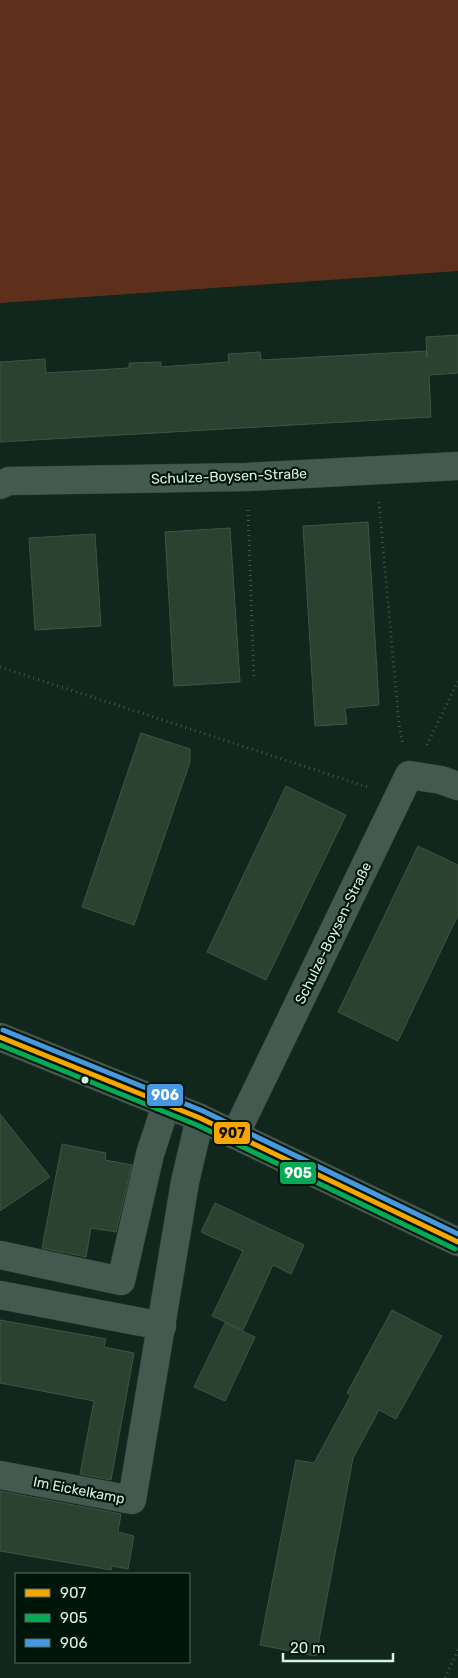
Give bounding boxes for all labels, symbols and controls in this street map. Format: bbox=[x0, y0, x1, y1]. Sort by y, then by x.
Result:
street label: Schulze-Boysen-Straße bbox=[151, 465, 308, 488]
street label: Schulze-Boysen-Straße bbox=[292, 859, 375, 1007]
unlabelled marker bbox=[80, 1075, 90, 1085]
line badge: 906 bbox=[146, 1083, 184, 1107]
text: 906 bbox=[151, 1087, 179, 1104]
line badge: 907 bbox=[213, 1121, 251, 1145]
text: 907 bbox=[219, 1125, 245, 1142]
line badge: 905 bbox=[279, 1161, 317, 1185]
text: 905 bbox=[284, 1165, 312, 1182]
street label: Im Eickelkamp bbox=[32, 1473, 126, 1508]
legend bbox=[15, 1573, 190, 1663]
text: 907 bbox=[60, 1584, 86, 1602]
text: 905 bbox=[60, 1609, 87, 1627]
scale bar bbox=[283, 1630, 393, 1662]
text: 906 bbox=[60, 1634, 87, 1652]
text: 20 m bbox=[290, 1639, 325, 1657]

